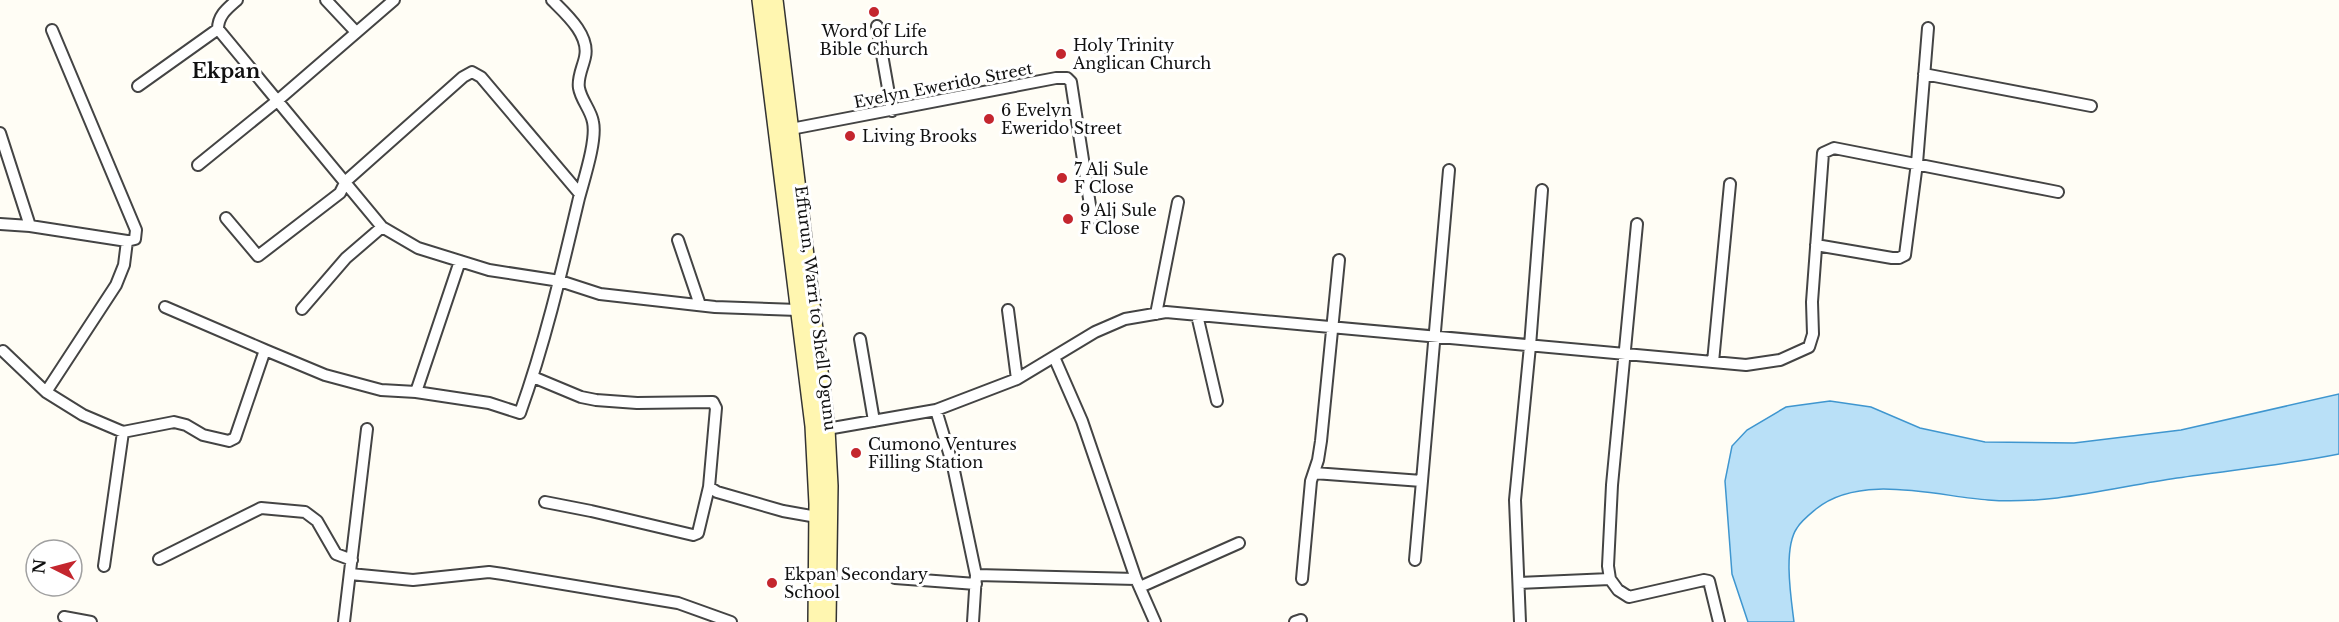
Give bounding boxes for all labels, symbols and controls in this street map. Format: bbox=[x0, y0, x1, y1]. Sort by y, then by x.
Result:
marker: Word of Life Bible Church bbox=[867, 5, 881, 19]
place label: Word of Life Bible Church bbox=[820, 21, 928, 59]
place label: Holy Trinity Anglican Church bbox=[1072, 35, 1211, 73]
marker: Holy Trinity Anglican Church bbox=[1054, 47, 1068, 61]
street label: Evelyn Ewerido Street bbox=[852, 58, 1034, 112]
district label: Ekpan bbox=[192, 59, 261, 83]
place label: 6 Evelyn Ewerido Street bbox=[1001, 100, 1122, 138]
marker: 6 Evelyn Ewerido Street bbox=[982, 112, 996, 126]
place label: Living Brooks bbox=[862, 126, 977, 146]
marker: Living Brooks bbox=[843, 129, 857, 143]
place label: 7 Alj Sule F Close bbox=[1074, 159, 1148, 197]
marker: 7 Alj Sule F Close bbox=[1055, 171, 1069, 185]
street label: Effurun, Warri to Shell Ogunu bbox=[791, 184, 841, 432]
place label: 9 Alj Sule F Close bbox=[1080, 200, 1157, 238]
marker: 9 Alj Sule F Close bbox=[1061, 212, 1075, 226]
place label: Cumono Ventures Filling Station bbox=[868, 434, 1017, 472]
marker: Cumono Ventures Filling Station bbox=[849, 446, 863, 460]
north arrow bbox=[24, 538, 84, 598]
text: N bbox=[28, 558, 50, 575]
place label: Ekpan Secondary School bbox=[784, 564, 929, 602]
marker: Ekpan Secondary School bbox=[765, 576, 779, 590]

